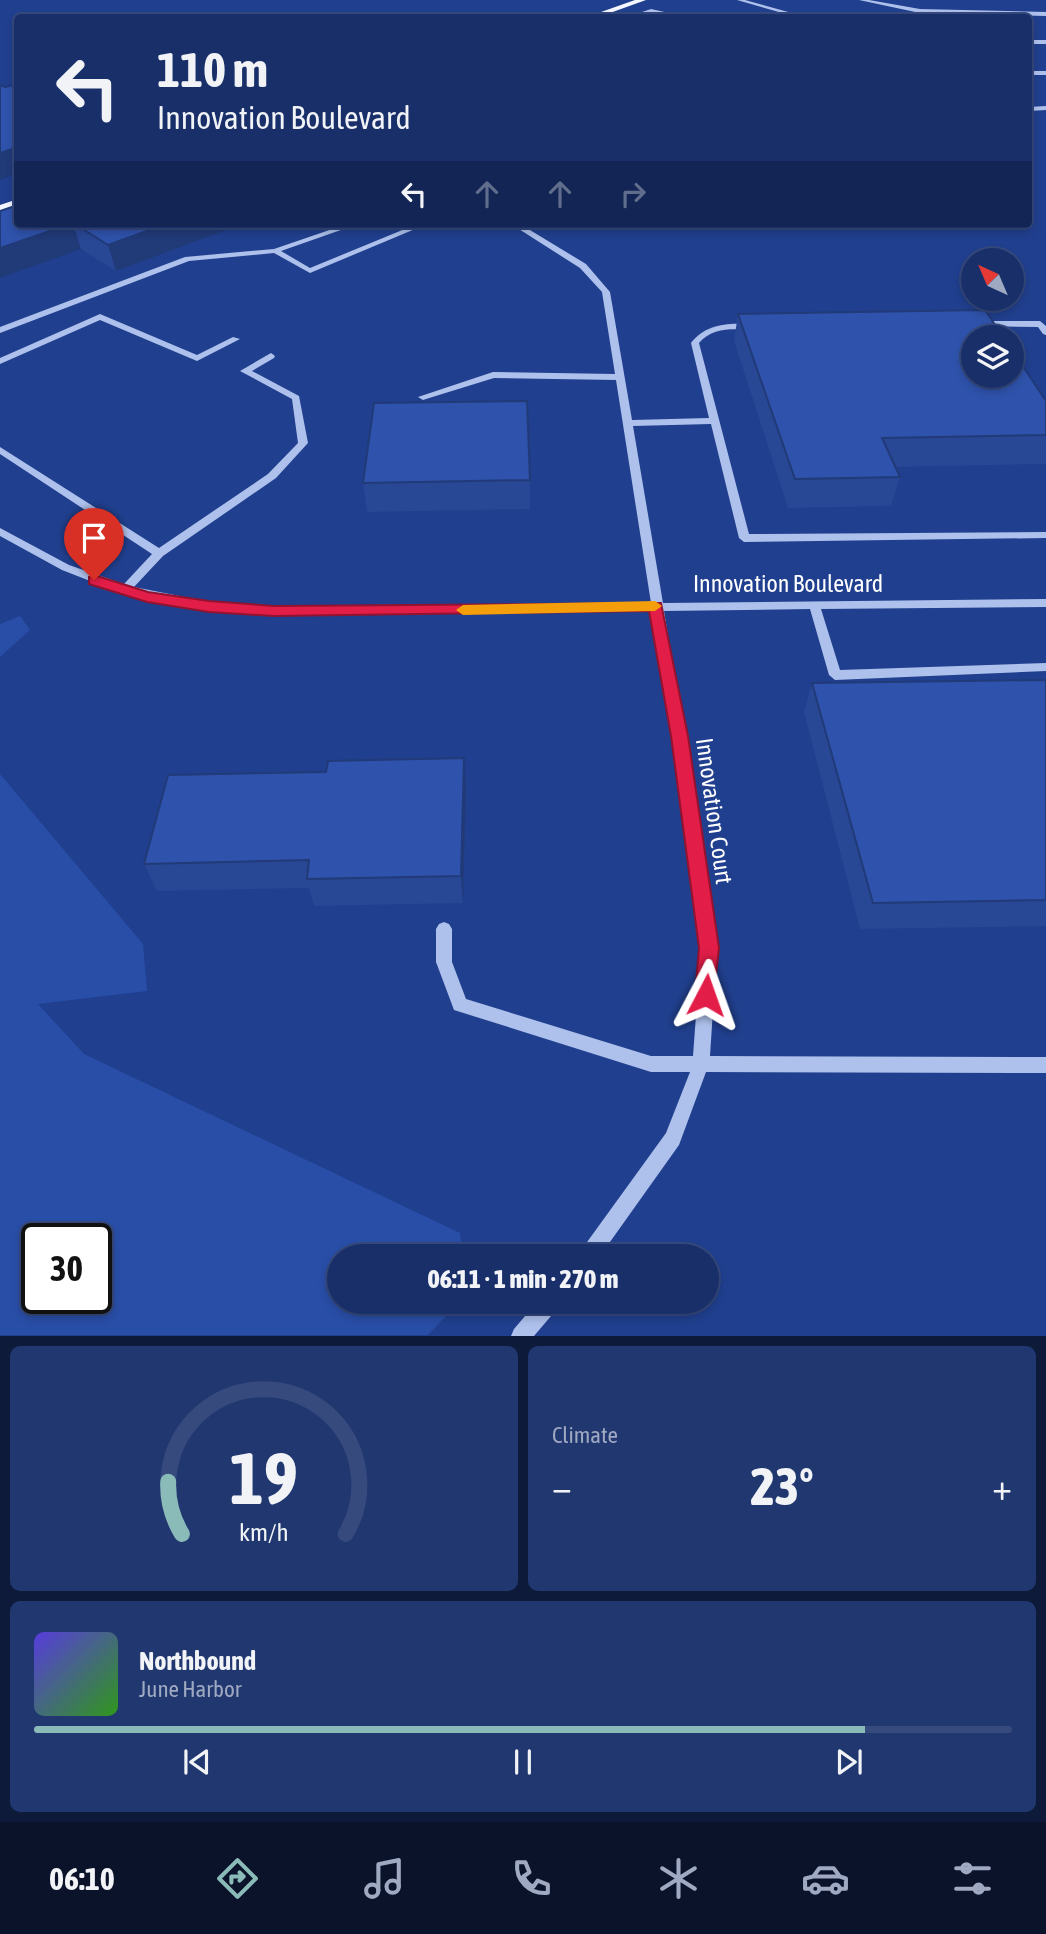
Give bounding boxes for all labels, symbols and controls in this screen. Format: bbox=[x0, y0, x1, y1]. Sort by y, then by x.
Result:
text: 110 m bbox=[157, 41, 268, 97]
icon: left bbox=[42, 42, 133, 133]
text: Innovation Boulevard bbox=[157, 99, 411, 136]
icon: left bbox=[395, 175, 433, 213]
icon: ahead bbox=[468, 175, 506, 213]
icon: ahead bbox=[541, 175, 579, 213]
icon: right bbox=[614, 175, 652, 213]
north arrow bbox=[961, 248, 1024, 312]
map controls bbox=[961, 248, 1024, 388]
button: layers bbox=[961, 325, 1024, 388]
pin bbox=[64, 508, 124, 580]
icon: arrive bbox=[75, 519, 113, 557]
street label: Innovation Boulevard bbox=[693, 570, 883, 597]
street label: Innovation Court bbox=[691, 736, 738, 886]
position arrow bbox=[669, 958, 743, 1032]
speed limit sign: 30 bbox=[21, 1223, 112, 1314]
text: 06:11 · 1 min · 270 m bbox=[428, 1264, 618, 1294]
text: Climate bbox=[552, 1422, 618, 1448]
text: 19 bbox=[230, 1437, 298, 1520]
text: 23° bbox=[750, 1456, 814, 1516]
text: − bbox=[552, 1465, 572, 1508]
text: + bbox=[992, 1465, 1012, 1508]
text: km/h bbox=[239, 1518, 289, 1546]
text: Northbound bbox=[139, 1646, 256, 1676]
text: June Harbor bbox=[139, 1676, 242, 1702]
icon: previous bbox=[178, 1743, 216, 1781]
icon: pause bbox=[504, 1743, 542, 1781]
icon: next bbox=[830, 1743, 868, 1781]
icon: directions bbox=[213, 1854, 262, 1903]
icon: music bbox=[360, 1854, 409, 1903]
icon: phone bbox=[507, 1854, 556, 1903]
icon: climate bbox=[654, 1854, 703, 1903]
icon: car bbox=[801, 1854, 850, 1903]
icon: filters bbox=[948, 1854, 997, 1903]
text: 06:10 bbox=[49, 1860, 115, 1897]

